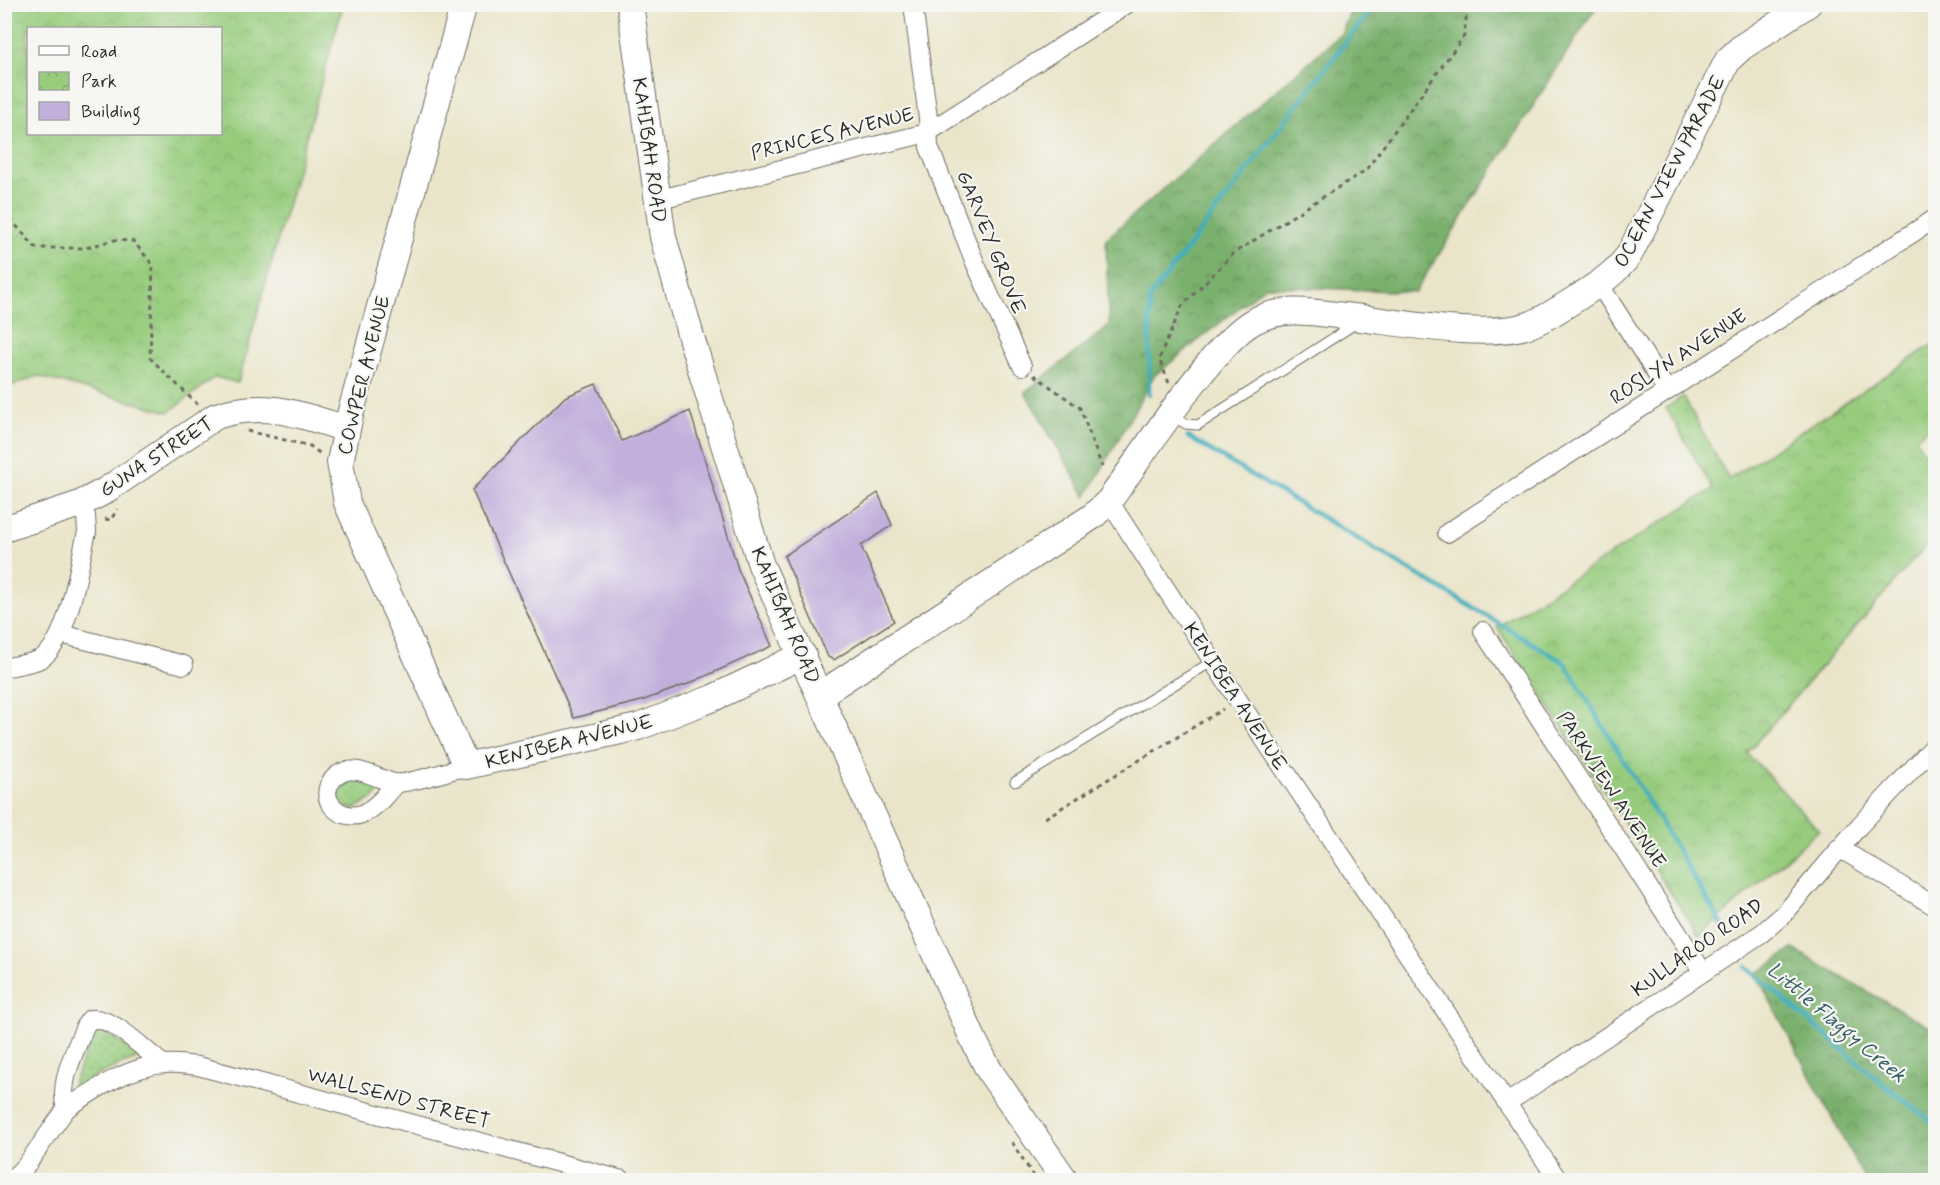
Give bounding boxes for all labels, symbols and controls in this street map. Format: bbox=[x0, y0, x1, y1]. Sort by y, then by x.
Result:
legend bbox=[27, 27, 222, 135]
text: Road bbox=[81, 40, 117, 64]
text: Park bbox=[81, 70, 117, 94]
street label: OCEAN VIEW PARADE bbox=[1608, 71, 1732, 273]
street label: KAHIBAH ROAD bbox=[625, 76, 672, 225]
text: Building bbox=[81, 100, 141, 126]
street label: PRINCES AVENUE bbox=[748, 101, 917, 168]
street label: GARVEY GROVE bbox=[949, 167, 1032, 319]
street label: COWPER AVENUE bbox=[332, 293, 397, 458]
street label: ROSLYN AVENUE bbox=[1605, 303, 1752, 412]
street label: GUNA STREET bbox=[95, 410, 219, 504]
street label: KAHIBAH ROAD bbox=[744, 543, 826, 688]
street label: KENIBEA AVENUE bbox=[1177, 617, 1293, 776]
street label: PARKVIEW AVENUE bbox=[1550, 706, 1672, 874]
street label: KENIBEA AVENUE bbox=[483, 709, 656, 776]
street label: KULLAROO ROAD bbox=[1626, 893, 1769, 1004]
water label: Little Flaggy Creek bbox=[1760, 956, 1912, 1091]
street label: WALLSEND STREET bbox=[304, 1061, 493, 1136]

